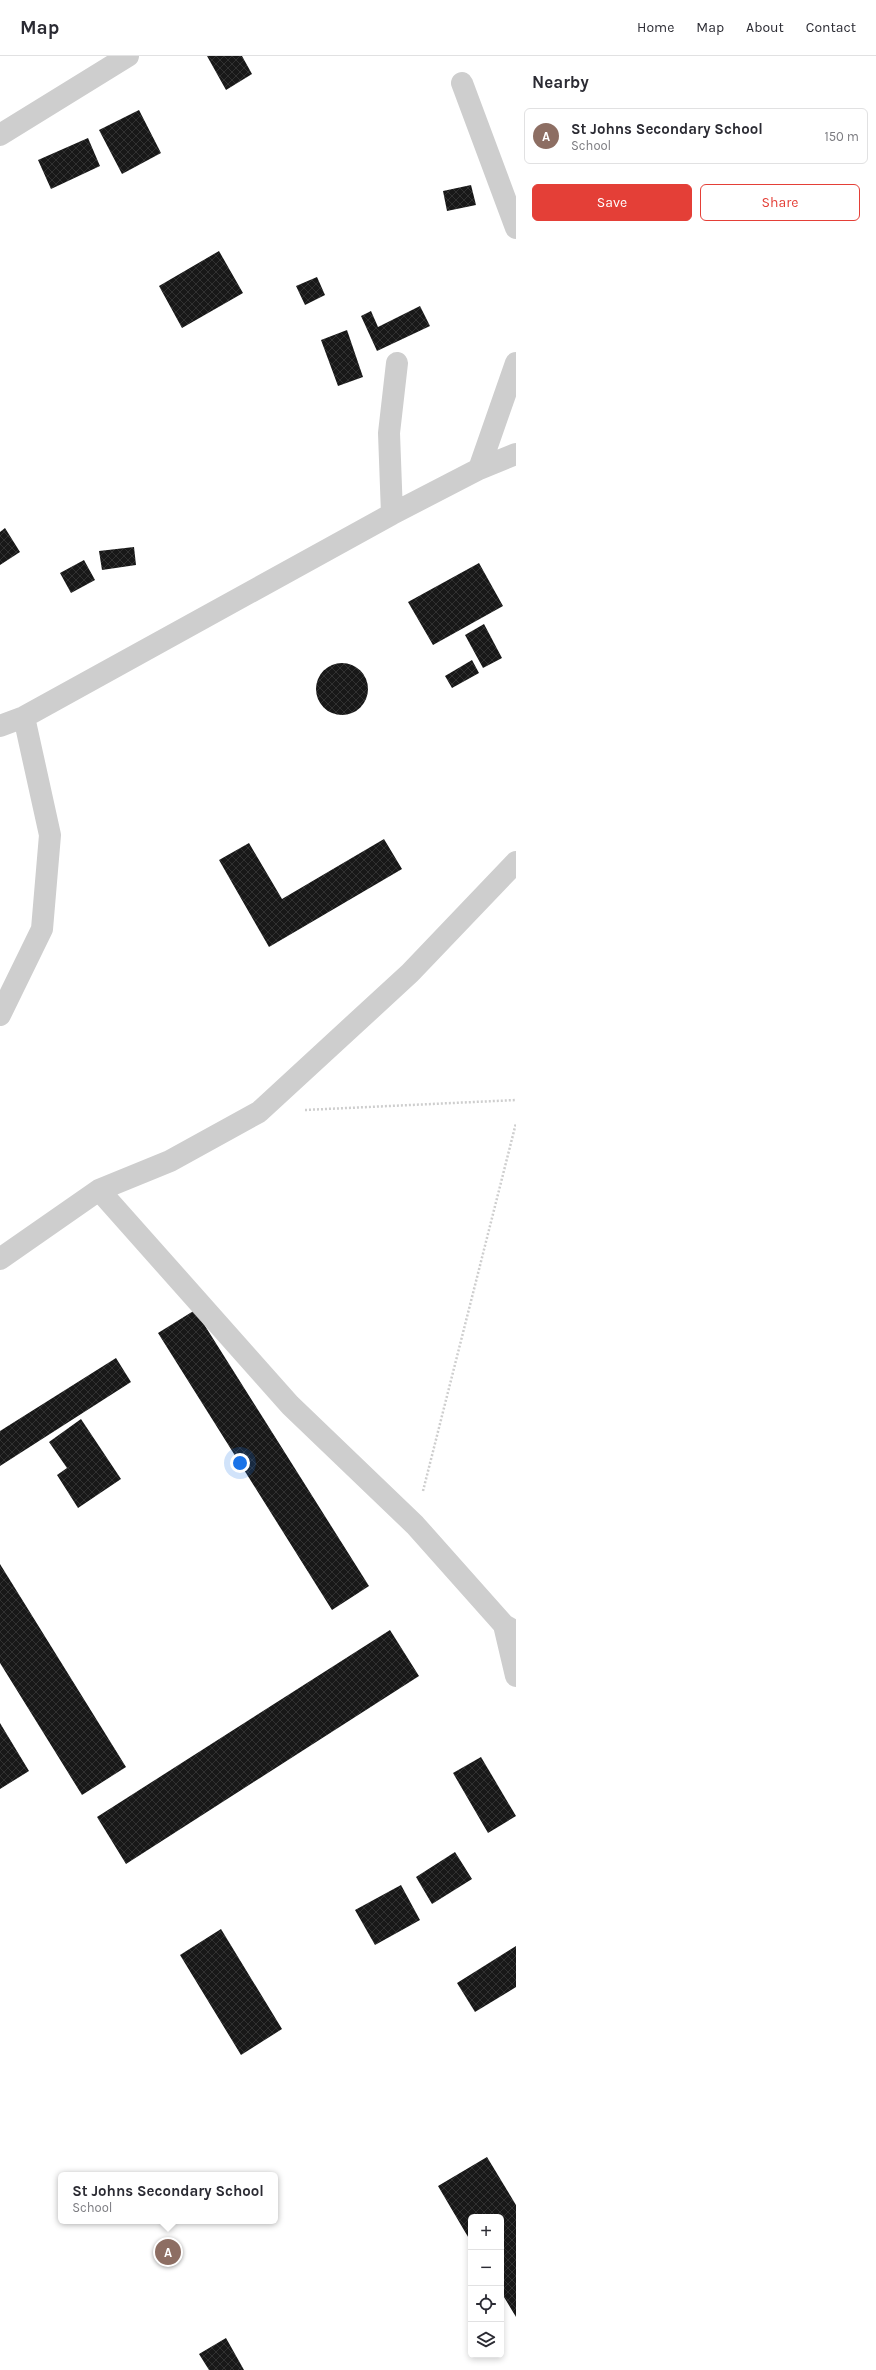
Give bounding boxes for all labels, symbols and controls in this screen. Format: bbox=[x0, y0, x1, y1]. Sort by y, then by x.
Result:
text: Map bbox=[20, 17, 59, 39]
text: Home bbox=[637, 19, 674, 36]
text: Map bbox=[696, 19, 724, 36]
text: About bbox=[746, 19, 784, 36]
text: Contact bbox=[806, 19, 856, 36]
text: Nearby bbox=[532, 72, 589, 92]
text: St Johns Secondary School bbox=[571, 120, 763, 138]
text: A bbox=[542, 129, 550, 144]
text: 150 m bbox=[824, 129, 859, 144]
text: School bbox=[571, 138, 611, 153]
button: Save bbox=[532, 184, 692, 221]
button: Share bbox=[700, 184, 860, 221]
your location bbox=[230, 1453, 250, 1473]
popup bbox=[58, 2172, 278, 2224]
text: St Johns Secondary School bbox=[72, 2182, 264, 2200]
text: School bbox=[72, 2200, 112, 2215]
map controls bbox=[468, 2214, 504, 2358]
button: + bbox=[468, 2214, 504, 2250]
pin: A bbox=[155, 2237, 181, 2267]
button: − bbox=[468, 2250, 504, 2286]
button: locate bbox=[468, 2286, 504, 2322]
button: layers bbox=[468, 2322, 504, 2358]

